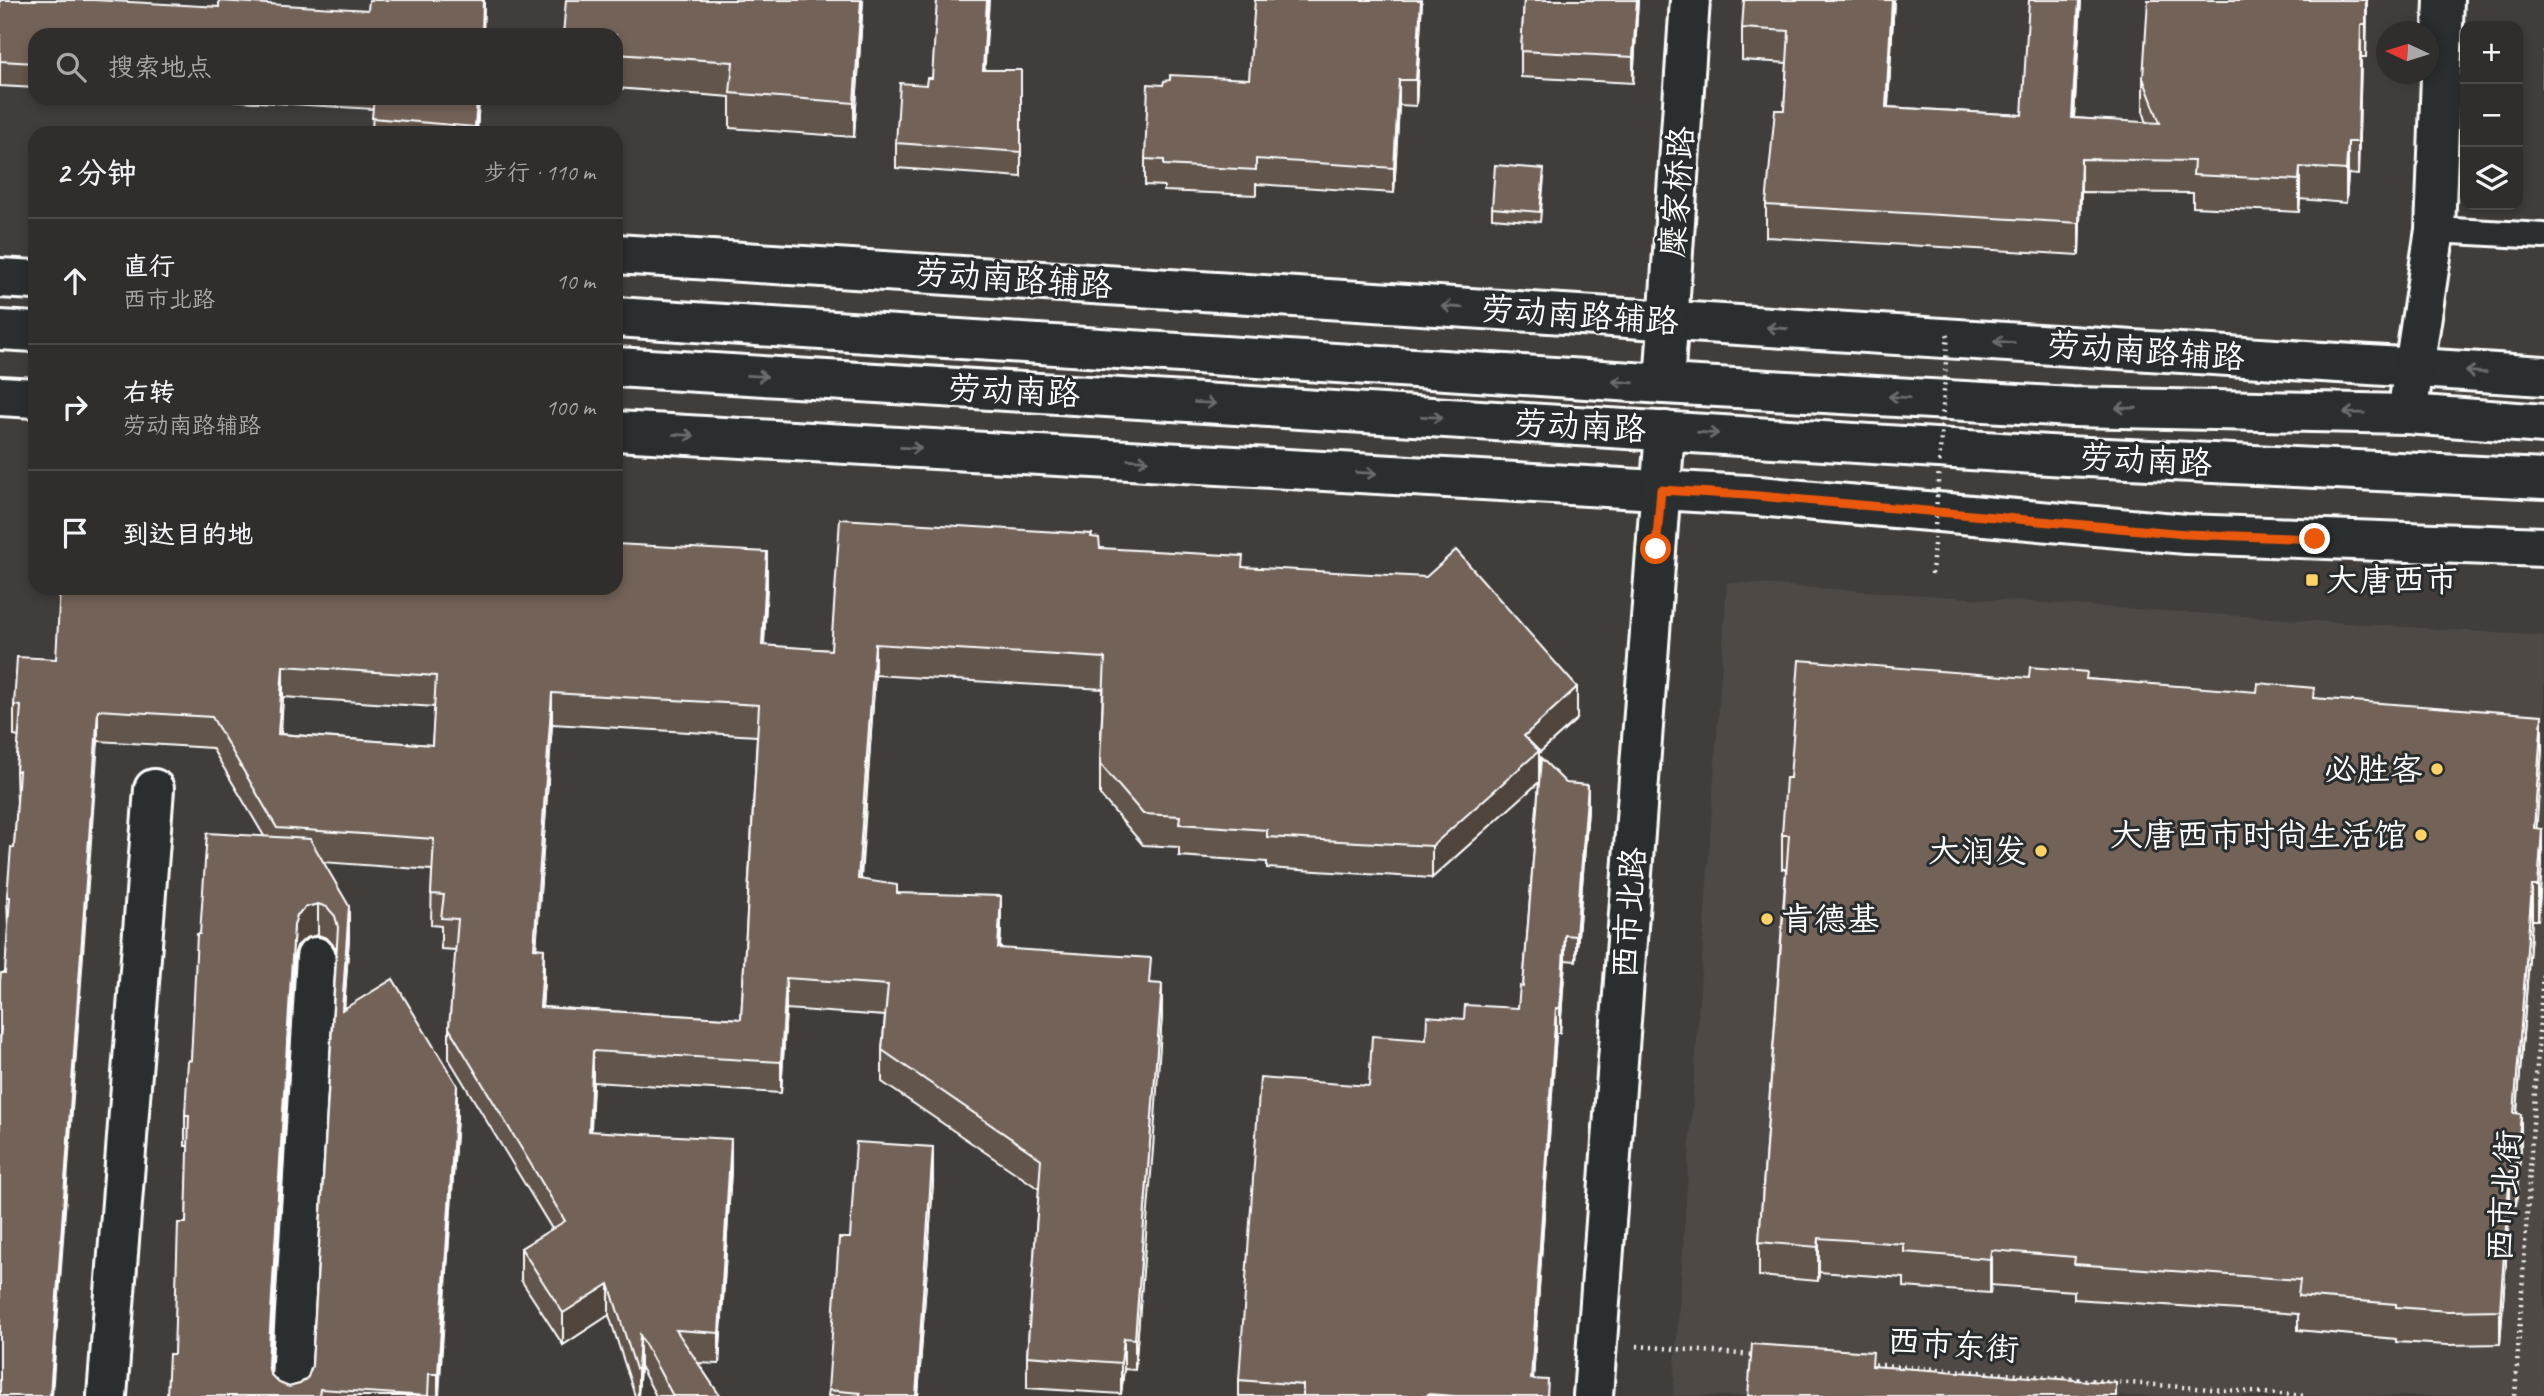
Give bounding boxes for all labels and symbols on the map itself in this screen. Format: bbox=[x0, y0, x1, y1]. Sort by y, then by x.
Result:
north arrow bbox=[2376, 21, 2439, 84]
street label: 糜家桥路 bbox=[1651, 125, 1703, 259]
street label: 劳动南路辅路 bbox=[914, 251, 1114, 307]
street label: 劳动南路辅路 bbox=[1480, 287, 1680, 343]
one-way arrow bbox=[1442, 300, 1464, 313]
one-way arrow bbox=[1766, 321, 1789, 334]
street label: 劳动南路辅路 bbox=[2046, 323, 2246, 379]
one-way arrow bbox=[1993, 336, 2016, 349]
one-way arrow bbox=[2465, 365, 2488, 378]
street label: 劳动南路 bbox=[947, 367, 1081, 415]
one-way arrow bbox=[746, 369, 769, 382]
one-way arrow bbox=[1612, 375, 1635, 388]
one-way arrow bbox=[1888, 390, 1911, 403]
one-way arrow bbox=[1193, 397, 1215, 410]
one-way arrow bbox=[2115, 401, 2138, 415]
street label: 劳动南路 bbox=[1513, 402, 1647, 450]
one-way arrow bbox=[2342, 406, 2365, 419]
one-way arrow bbox=[1420, 410, 1443, 423]
one-way arrow bbox=[1696, 427, 1719, 440]
one-way arrow bbox=[672, 428, 695, 441]
street label: 劳动南路 bbox=[2079, 436, 2213, 484]
one-way arrow bbox=[900, 441, 923, 454]
one-way arrow bbox=[1127, 454, 1150, 467]
one-way arrow bbox=[1354, 467, 1377, 480]
route end bbox=[2299, 523, 2330, 554]
route start bbox=[1640, 533, 1671, 564]
place label: 大唐西市 bbox=[2326, 559, 2458, 601]
marker: 大唐西市 bbox=[2304, 572, 2320, 588]
place label: 必胜客 bbox=[2324, 748, 2423, 790]
marker: 必胜客 bbox=[2429, 761, 2445, 777]
place label: 大唐西市时尚生活馆 bbox=[2110, 814, 2407, 856]
marker: 大唐西市时尚生活馆 bbox=[2413, 827, 2429, 843]
place label: 大润发 bbox=[1928, 830, 2027, 872]
marker: 大润发 bbox=[2033, 843, 2049, 859]
street label: 西市北路 bbox=[1603, 846, 1655, 980]
place label: 肯德基 bbox=[1781, 898, 1880, 940]
marker: 肯德基 bbox=[1759, 911, 1775, 927]
street label: 西市北街 bbox=[2478, 1129, 2530, 1263]
street label: 西市东街 bbox=[1886, 1319, 2020, 1371]

